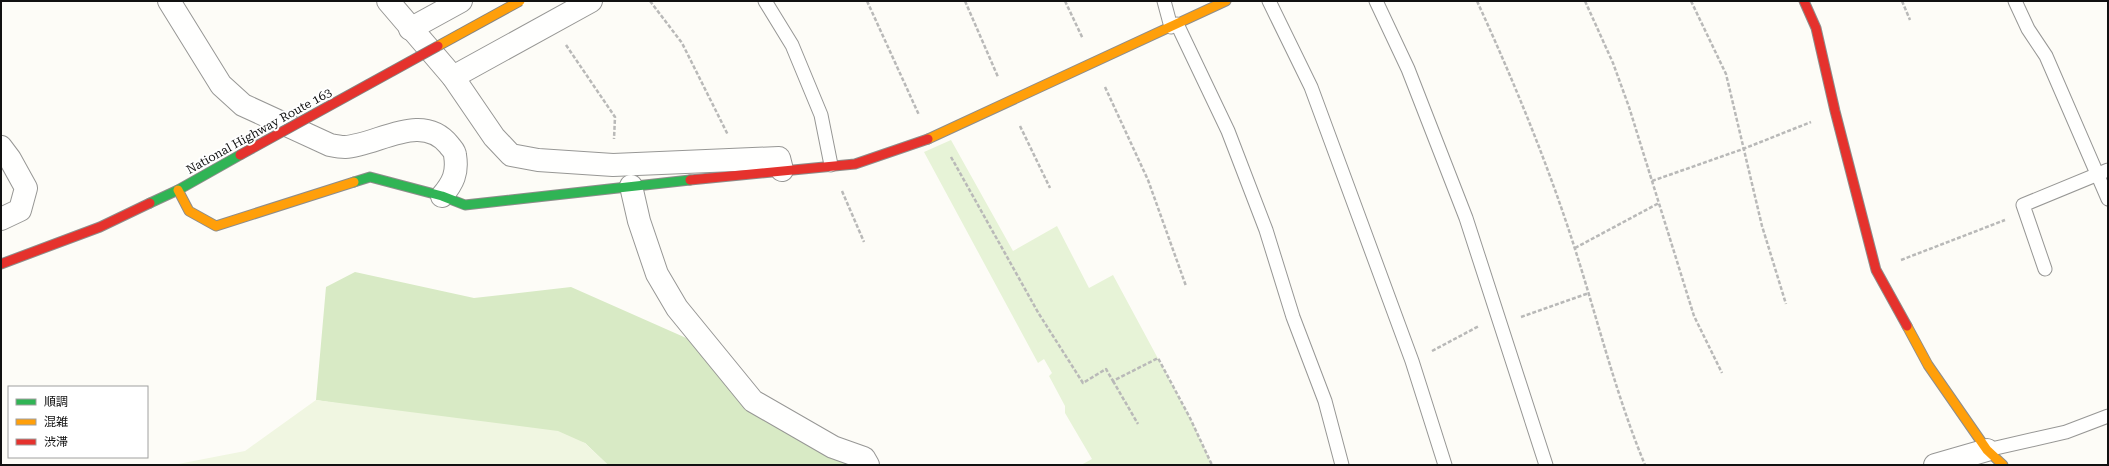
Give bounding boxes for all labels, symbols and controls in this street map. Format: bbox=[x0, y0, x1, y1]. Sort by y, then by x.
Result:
street label: National Highway Route 163 bbox=[184, 85, 334, 177]
legend bbox=[8, 386, 148, 458]
text: 順調 bbox=[44, 395, 68, 409]
text: 混雑 bbox=[44, 415, 68, 429]
text: 渋滞 bbox=[44, 435, 68, 449]

